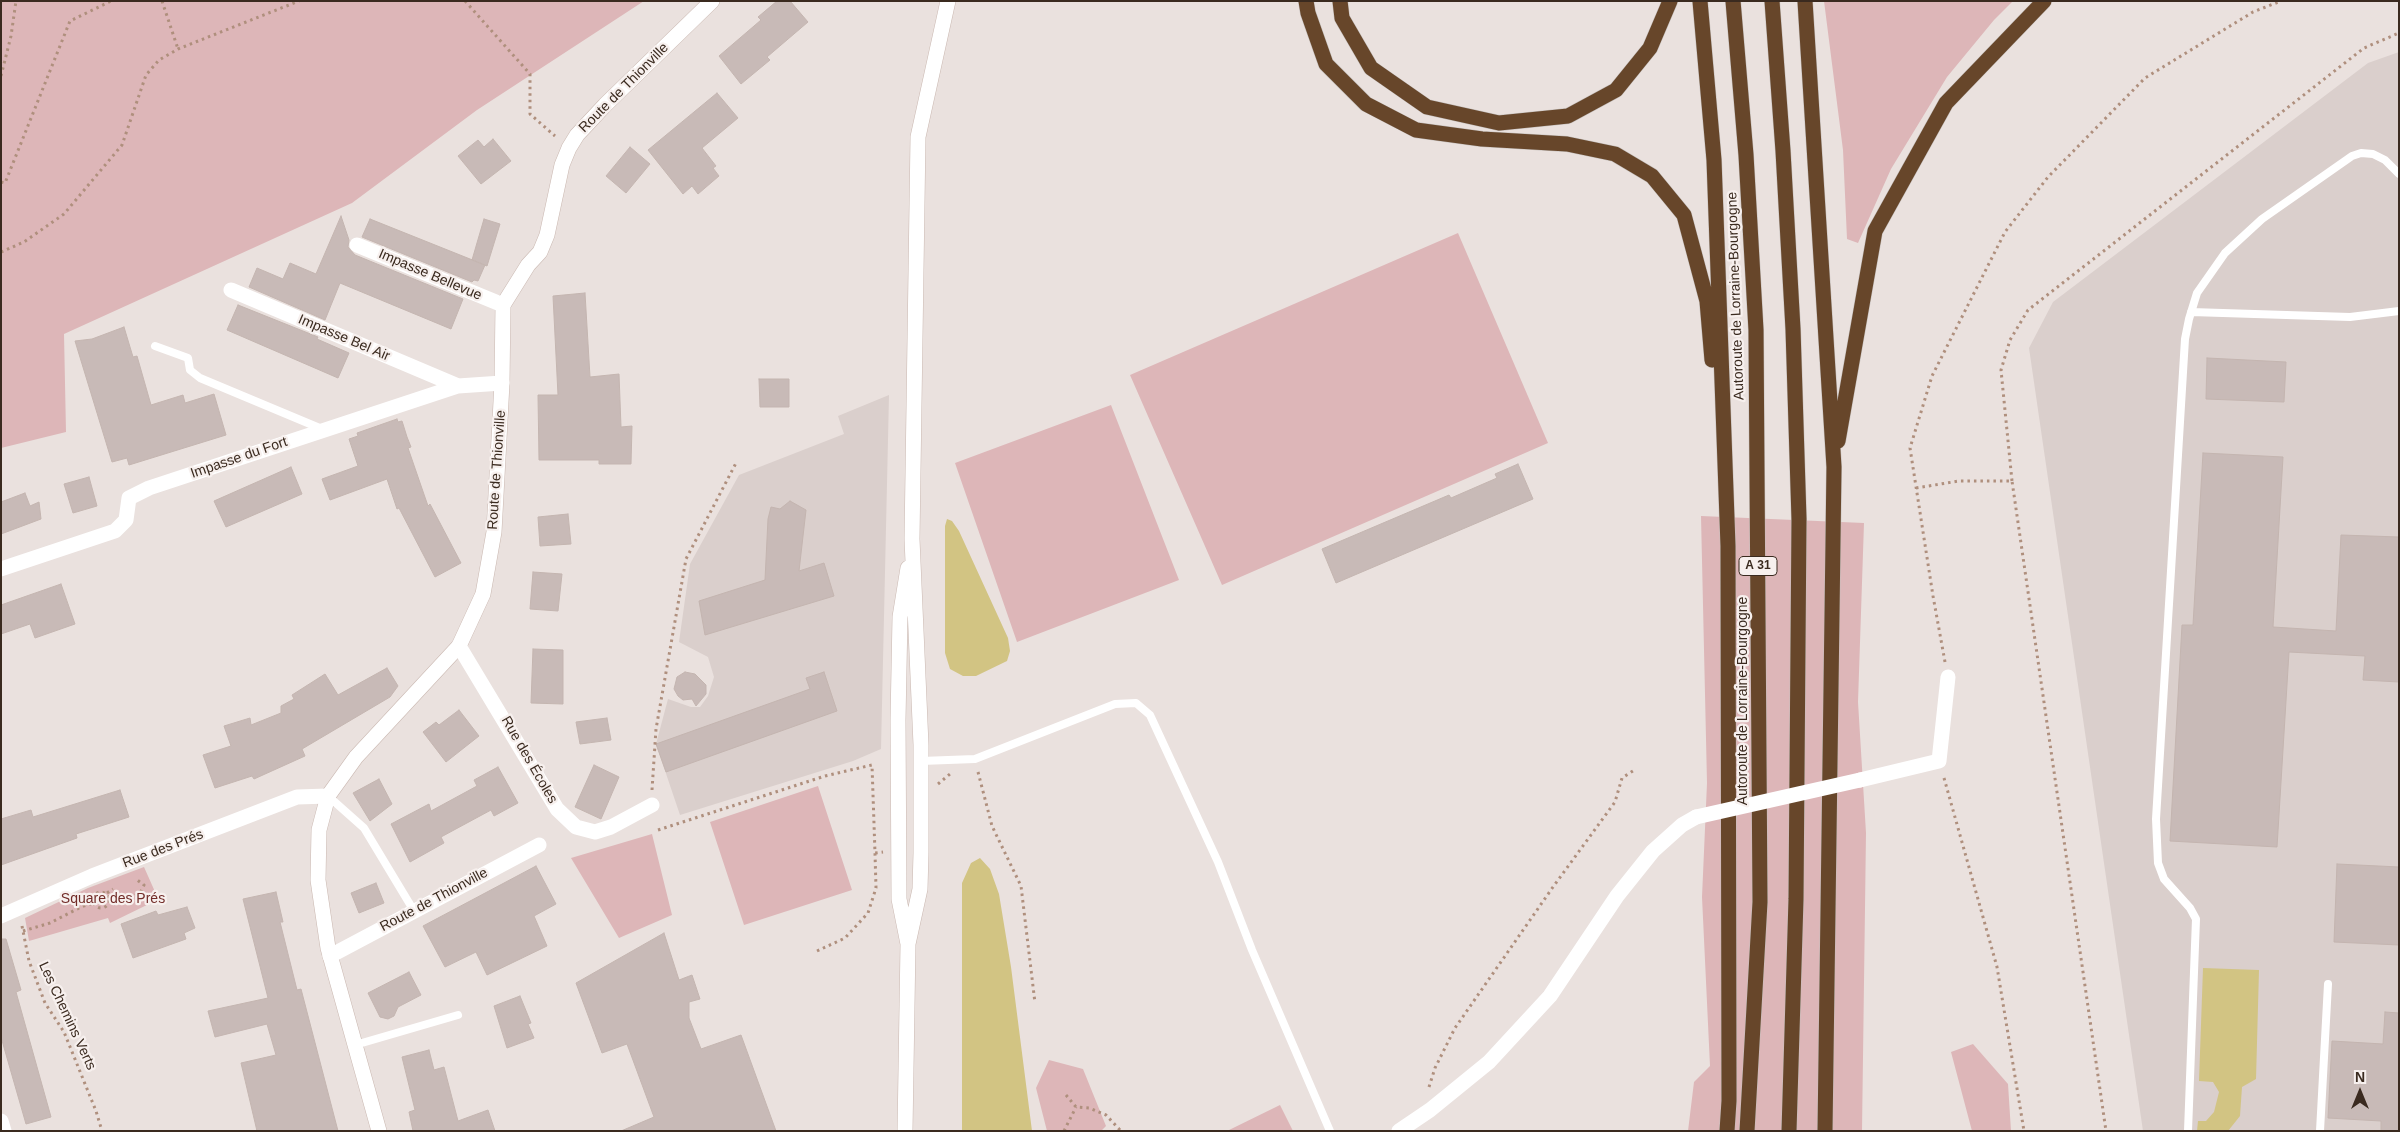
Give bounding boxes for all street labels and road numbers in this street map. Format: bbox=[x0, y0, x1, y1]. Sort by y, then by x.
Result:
street label: Route de Thionville bbox=[576, 40, 672, 136]
street label: Autoroute de Lorraine-Bourgogne bbox=[1724, 191, 1748, 401]
street label: Impasse Bellevue bbox=[376, 246, 484, 304]
street label: Impasse Bel Air bbox=[296, 311, 392, 365]
street label: Route de Thionville bbox=[484, 410, 510, 530]
street label: Impasse du Fort bbox=[188, 434, 290, 482]
road number: A 31 bbox=[1739, 556, 1777, 576]
street label: Autoroute de Lorraine-Bourgogne bbox=[1735, 597, 1751, 805]
street label: Rue des Écoles bbox=[497, 713, 561, 807]
street label: Rue des Prés bbox=[120, 826, 206, 872]
street label: Route de Thionville bbox=[377, 864, 491, 936]
street label: Les Chemins Verts bbox=[35, 959, 99, 1073]

